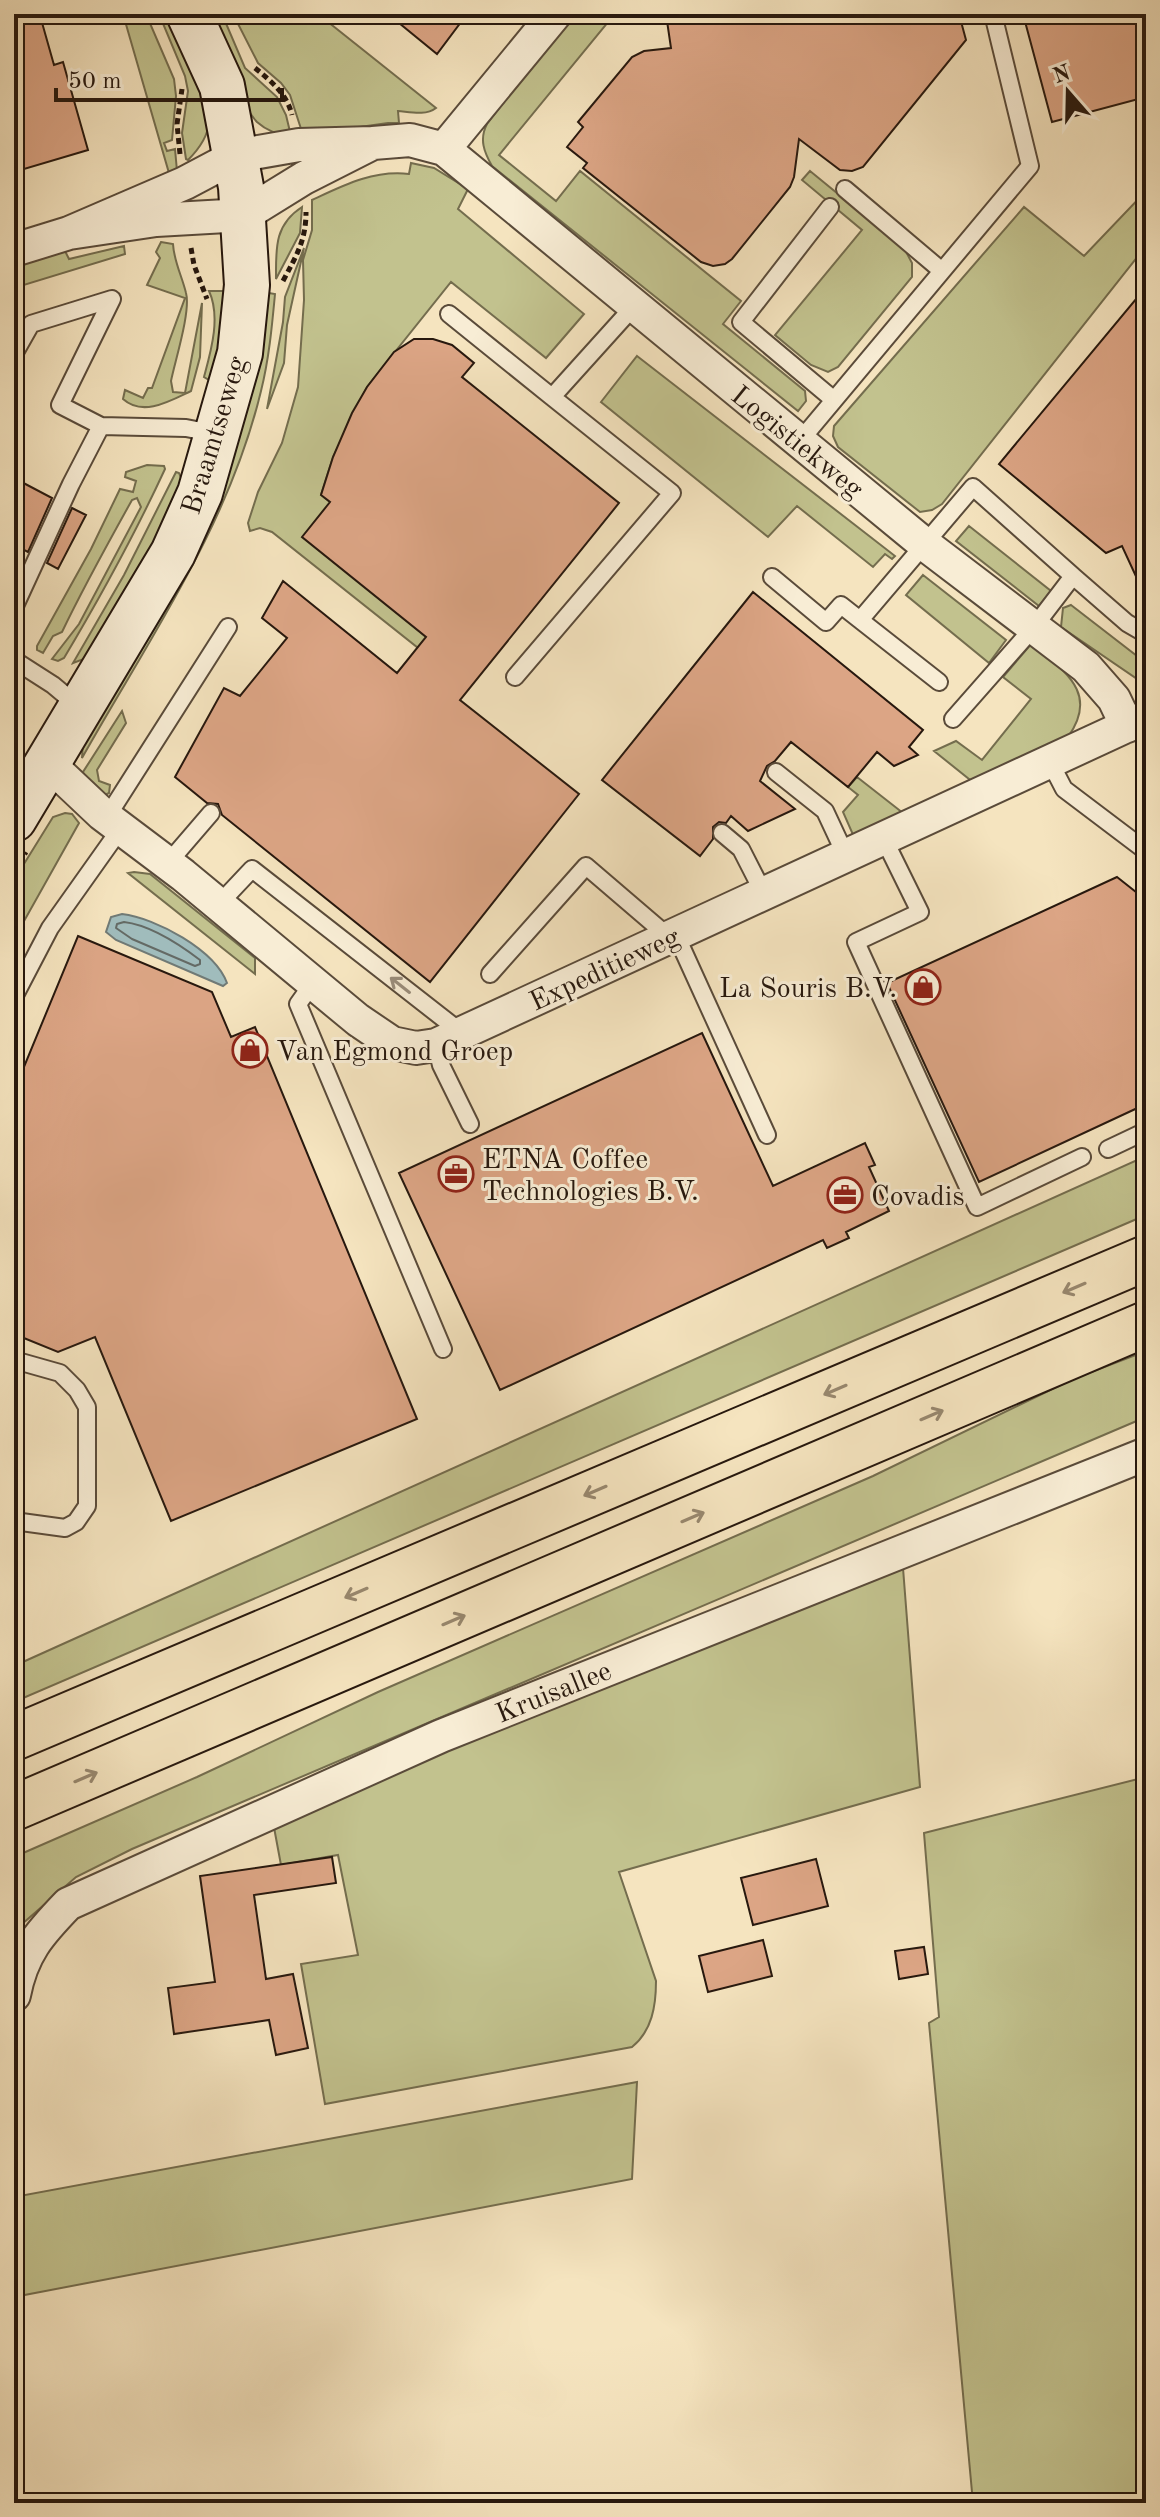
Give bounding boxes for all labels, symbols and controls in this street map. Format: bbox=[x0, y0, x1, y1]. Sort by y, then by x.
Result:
scale bar bbox=[56, 52, 282, 102]
north arrow bbox=[1028, 52, 1108, 132]
text: N bbox=[1050, 62, 1074, 88]
text: 50 m bbox=[68, 70, 122, 94]
street label: Braamtseweg bbox=[179, 353, 253, 518]
street label: Logistiekweg bbox=[725, 382, 867, 505]
street label: Expeditieweg bbox=[526, 924, 685, 1018]
shop icon: La Souris B.V. bbox=[904, 968, 942, 1006]
one-way arrow bbox=[390, 976, 411, 994]
place label: La Souris B.V. bbox=[719, 976, 897, 1004]
shop icon: Van Egmond Groep bbox=[231, 1031, 269, 1069]
place label: Van Egmond Groep bbox=[276, 1039, 513, 1067]
place label: ETNA Coffee Technologies B.V. bbox=[482, 1147, 699, 1207]
office icon: ETNA Coffee Technologies B.V. bbox=[437, 1155, 475, 1193]
office icon: Covadis bbox=[826, 1176, 864, 1214]
place label: Covadis bbox=[871, 1184, 965, 1212]
one-way arrow bbox=[1062, 1282, 1087, 1297]
one-way arrow bbox=[823, 1383, 848, 1398]
one-way arrow bbox=[919, 1407, 944, 1422]
one-way arrow bbox=[584, 1485, 608, 1500]
one-way arrow bbox=[680, 1509, 704, 1524]
one-way arrow bbox=[344, 1586, 369, 1601]
one-way arrow bbox=[441, 1611, 465, 1626]
street label: Kruisallee bbox=[492, 1658, 616, 1730]
one-way arrow bbox=[73, 1768, 98, 1783]

